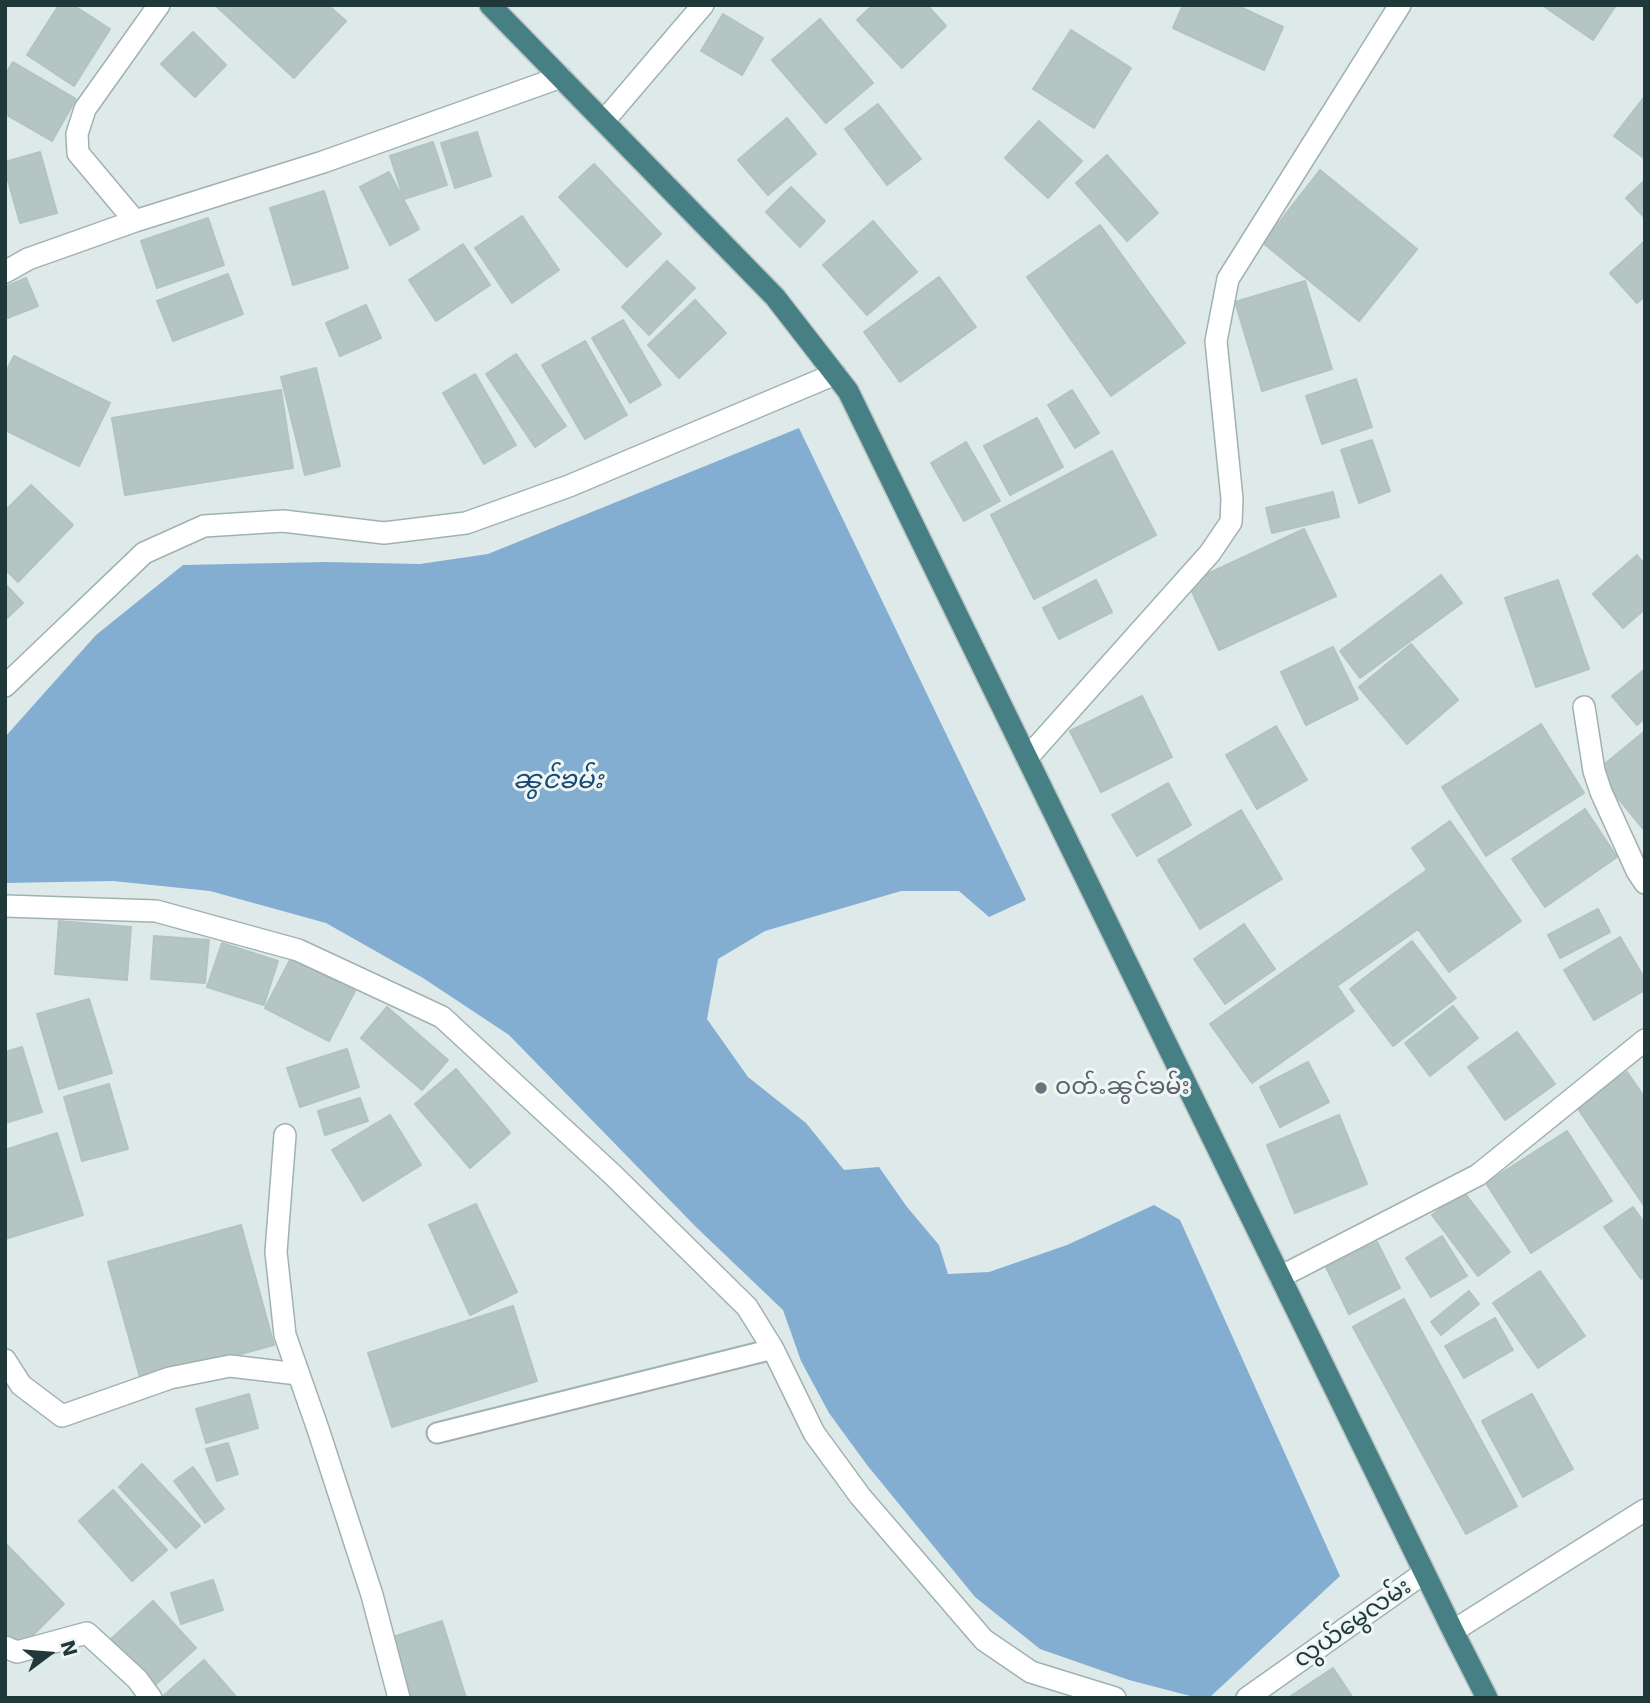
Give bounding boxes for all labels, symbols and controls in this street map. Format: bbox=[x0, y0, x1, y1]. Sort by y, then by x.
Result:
water label: ၼွင်ၶမ်း bbox=[513, 765, 603, 797]
place label: ဝတ်ႉၼွင်ၶမ်း bbox=[1055, 1074, 1190, 1102]
marker: ဝတ်ႉၼွင်ၶမ်း bbox=[1033, 1080, 1049, 1096]
street label: လွယ်မွေလမ်း bbox=[1289, 1573, 1417, 1675]
north arrow bbox=[14, 1619, 84, 1689]
text: N bbox=[56, 1638, 82, 1659]

